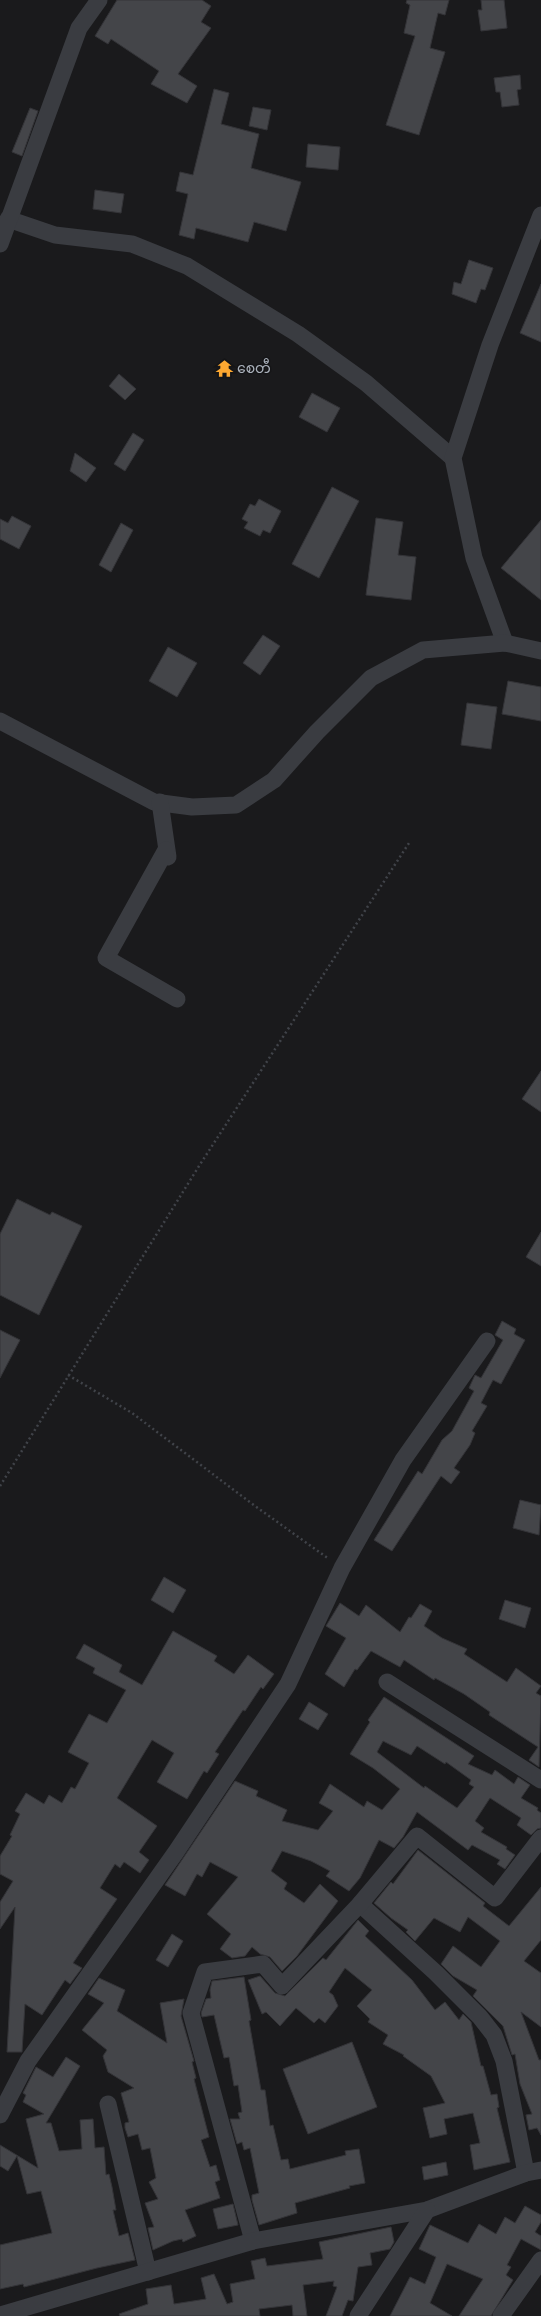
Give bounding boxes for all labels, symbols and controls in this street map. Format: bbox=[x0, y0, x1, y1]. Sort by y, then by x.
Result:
temple icon: စေတီ bbox=[214, 358, 234, 378]
place label: စေတီ bbox=[237, 358, 271, 377]

